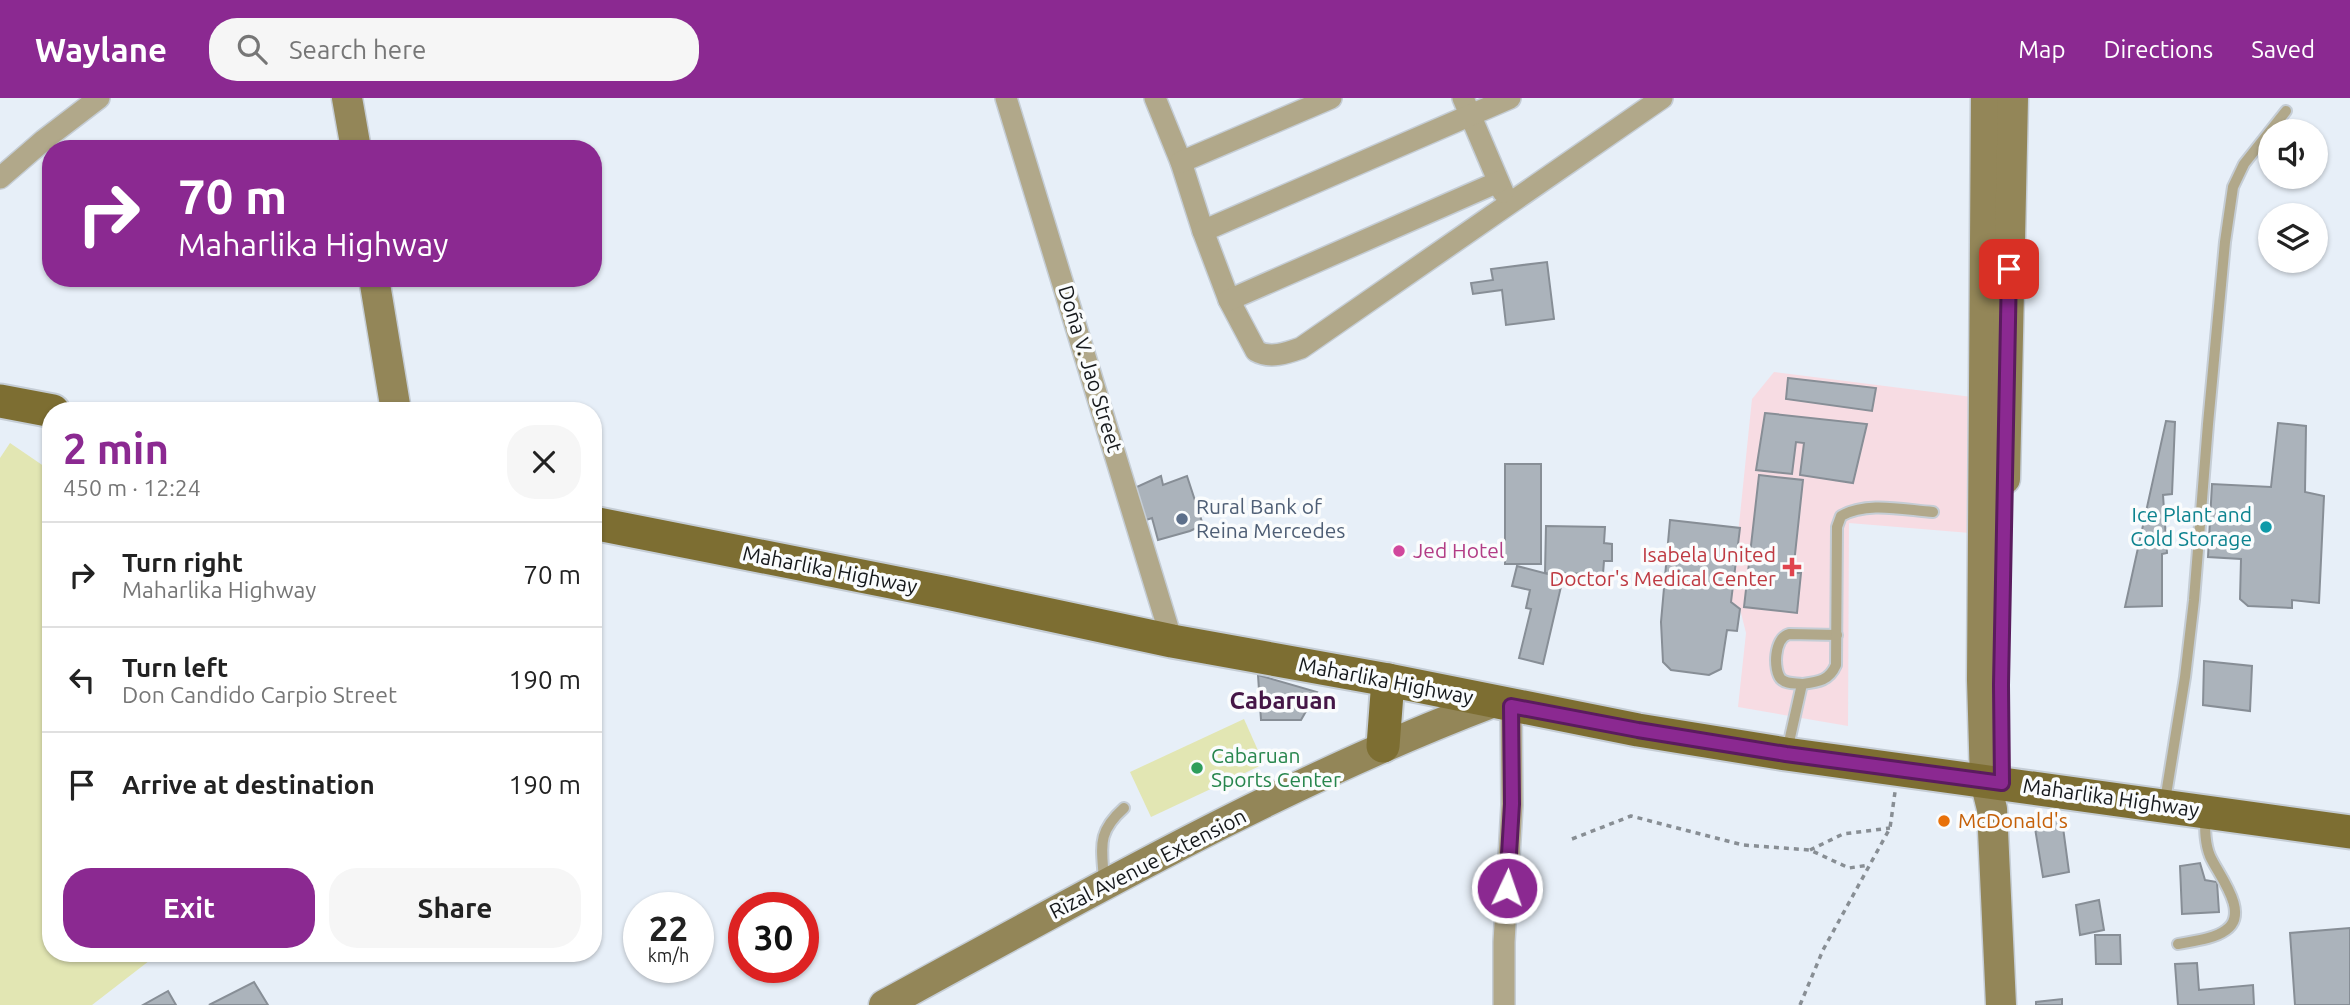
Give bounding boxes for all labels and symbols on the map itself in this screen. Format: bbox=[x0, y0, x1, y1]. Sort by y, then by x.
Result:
pin bbox=[1979, 239, 2039, 299]
street label: Doña V. Jao Street bbox=[1054, 282, 1128, 455]
place label: Rural Bank of Reina Mercedes bbox=[1196, 494, 1345, 542]
place label: Ice Plant and Cold Storage bbox=[2130, 502, 2252, 550]
marker: Rural Bank of Reina Mercedes bbox=[1174, 511, 1190, 527]
marker: Ice Plant and Cold Storage bbox=[2258, 519, 2274, 535]
place label: Jed Hotel bbox=[1413, 538, 1504, 562]
street label: Maharlika Highway bbox=[741, 540, 920, 598]
place label: Isabela United Doctor's Medical Center bbox=[1549, 542, 1776, 590]
marker: Jed Hotel bbox=[1391, 543, 1407, 559]
marker: Isabela United Doctor's Medical Center bbox=[1782, 557, 1802, 577]
street label: Maharlika Highway bbox=[1297, 651, 1476, 709]
district label: Cabaruan bbox=[1230, 687, 1336, 714]
place label: Cabaruan Sports Center bbox=[1211, 743, 1341, 791]
marker: Cabaruan Sports Center bbox=[1189, 760, 1205, 776]
street label: Maharlika Highway bbox=[2022, 773, 2201, 821]
street label: Rizal Avenue Extension bbox=[1045, 803, 1250, 923]
place label: McDonald's bbox=[1958, 808, 2068, 832]
marker: McDonald's bbox=[1936, 813, 1952, 829]
position arrow bbox=[1470, 851, 1544, 925]
speed limit sign: 30 bbox=[728, 892, 819, 983]

